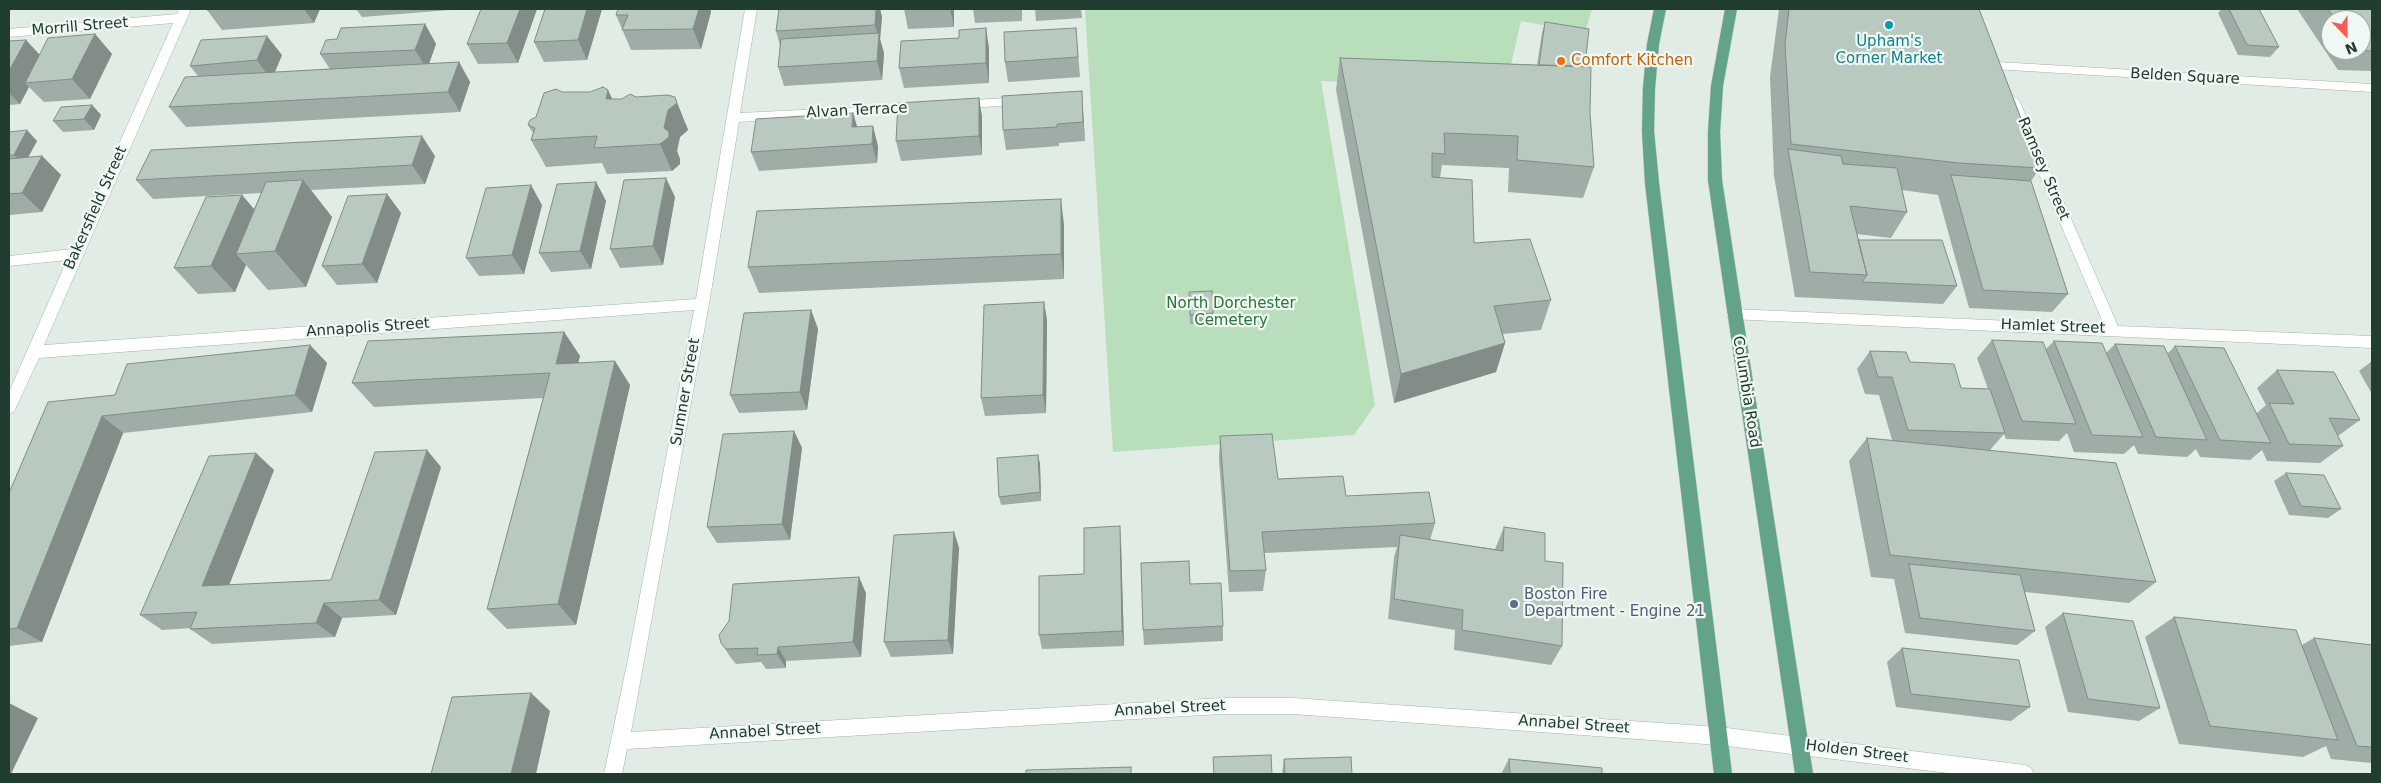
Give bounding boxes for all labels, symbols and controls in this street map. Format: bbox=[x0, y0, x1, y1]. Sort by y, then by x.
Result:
north arrow bbox=[2321, 10, 2371, 60]
street label: Morrill Street bbox=[31, 14, 129, 40]
marker: Upham's Corner Market bbox=[1883, 19, 1895, 31]
place label: Upham's Corner Market bbox=[1836, 33, 1942, 68]
text: N bbox=[2343, 38, 2360, 58]
place label: Comfort Kitchen bbox=[1571, 52, 1693, 70]
marker: Comfort Kitchen bbox=[1555, 55, 1567, 67]
street label: Belden Square bbox=[2130, 65, 2240, 89]
street label: Alvan Terrace bbox=[806, 99, 908, 123]
street label: Ramsey Street bbox=[2013, 115, 2073, 223]
street label: Bakersfield Street bbox=[61, 143, 131, 273]
park label: North Dorchester Cemetery bbox=[1166, 295, 1296, 330]
street label: Annapolis Street bbox=[306, 315, 430, 341]
street label: Hamlet Street bbox=[2000, 316, 2106, 338]
street label: Columbia Road bbox=[1728, 335, 1764, 449]
street label: Sumner Street bbox=[668, 337, 704, 447]
place label: Boston Fire Department - Engine 21 bbox=[1524, 586, 1705, 621]
marker: Boston Fire Department - Engine 21 bbox=[1508, 598, 1520, 610]
street label: Annabel Street bbox=[1114, 697, 1226, 721]
street label: Annabel Street bbox=[1518, 712, 1630, 738]
street label: Annabel Street bbox=[709, 720, 821, 744]
street label: Holden Street bbox=[1805, 737, 1909, 767]

